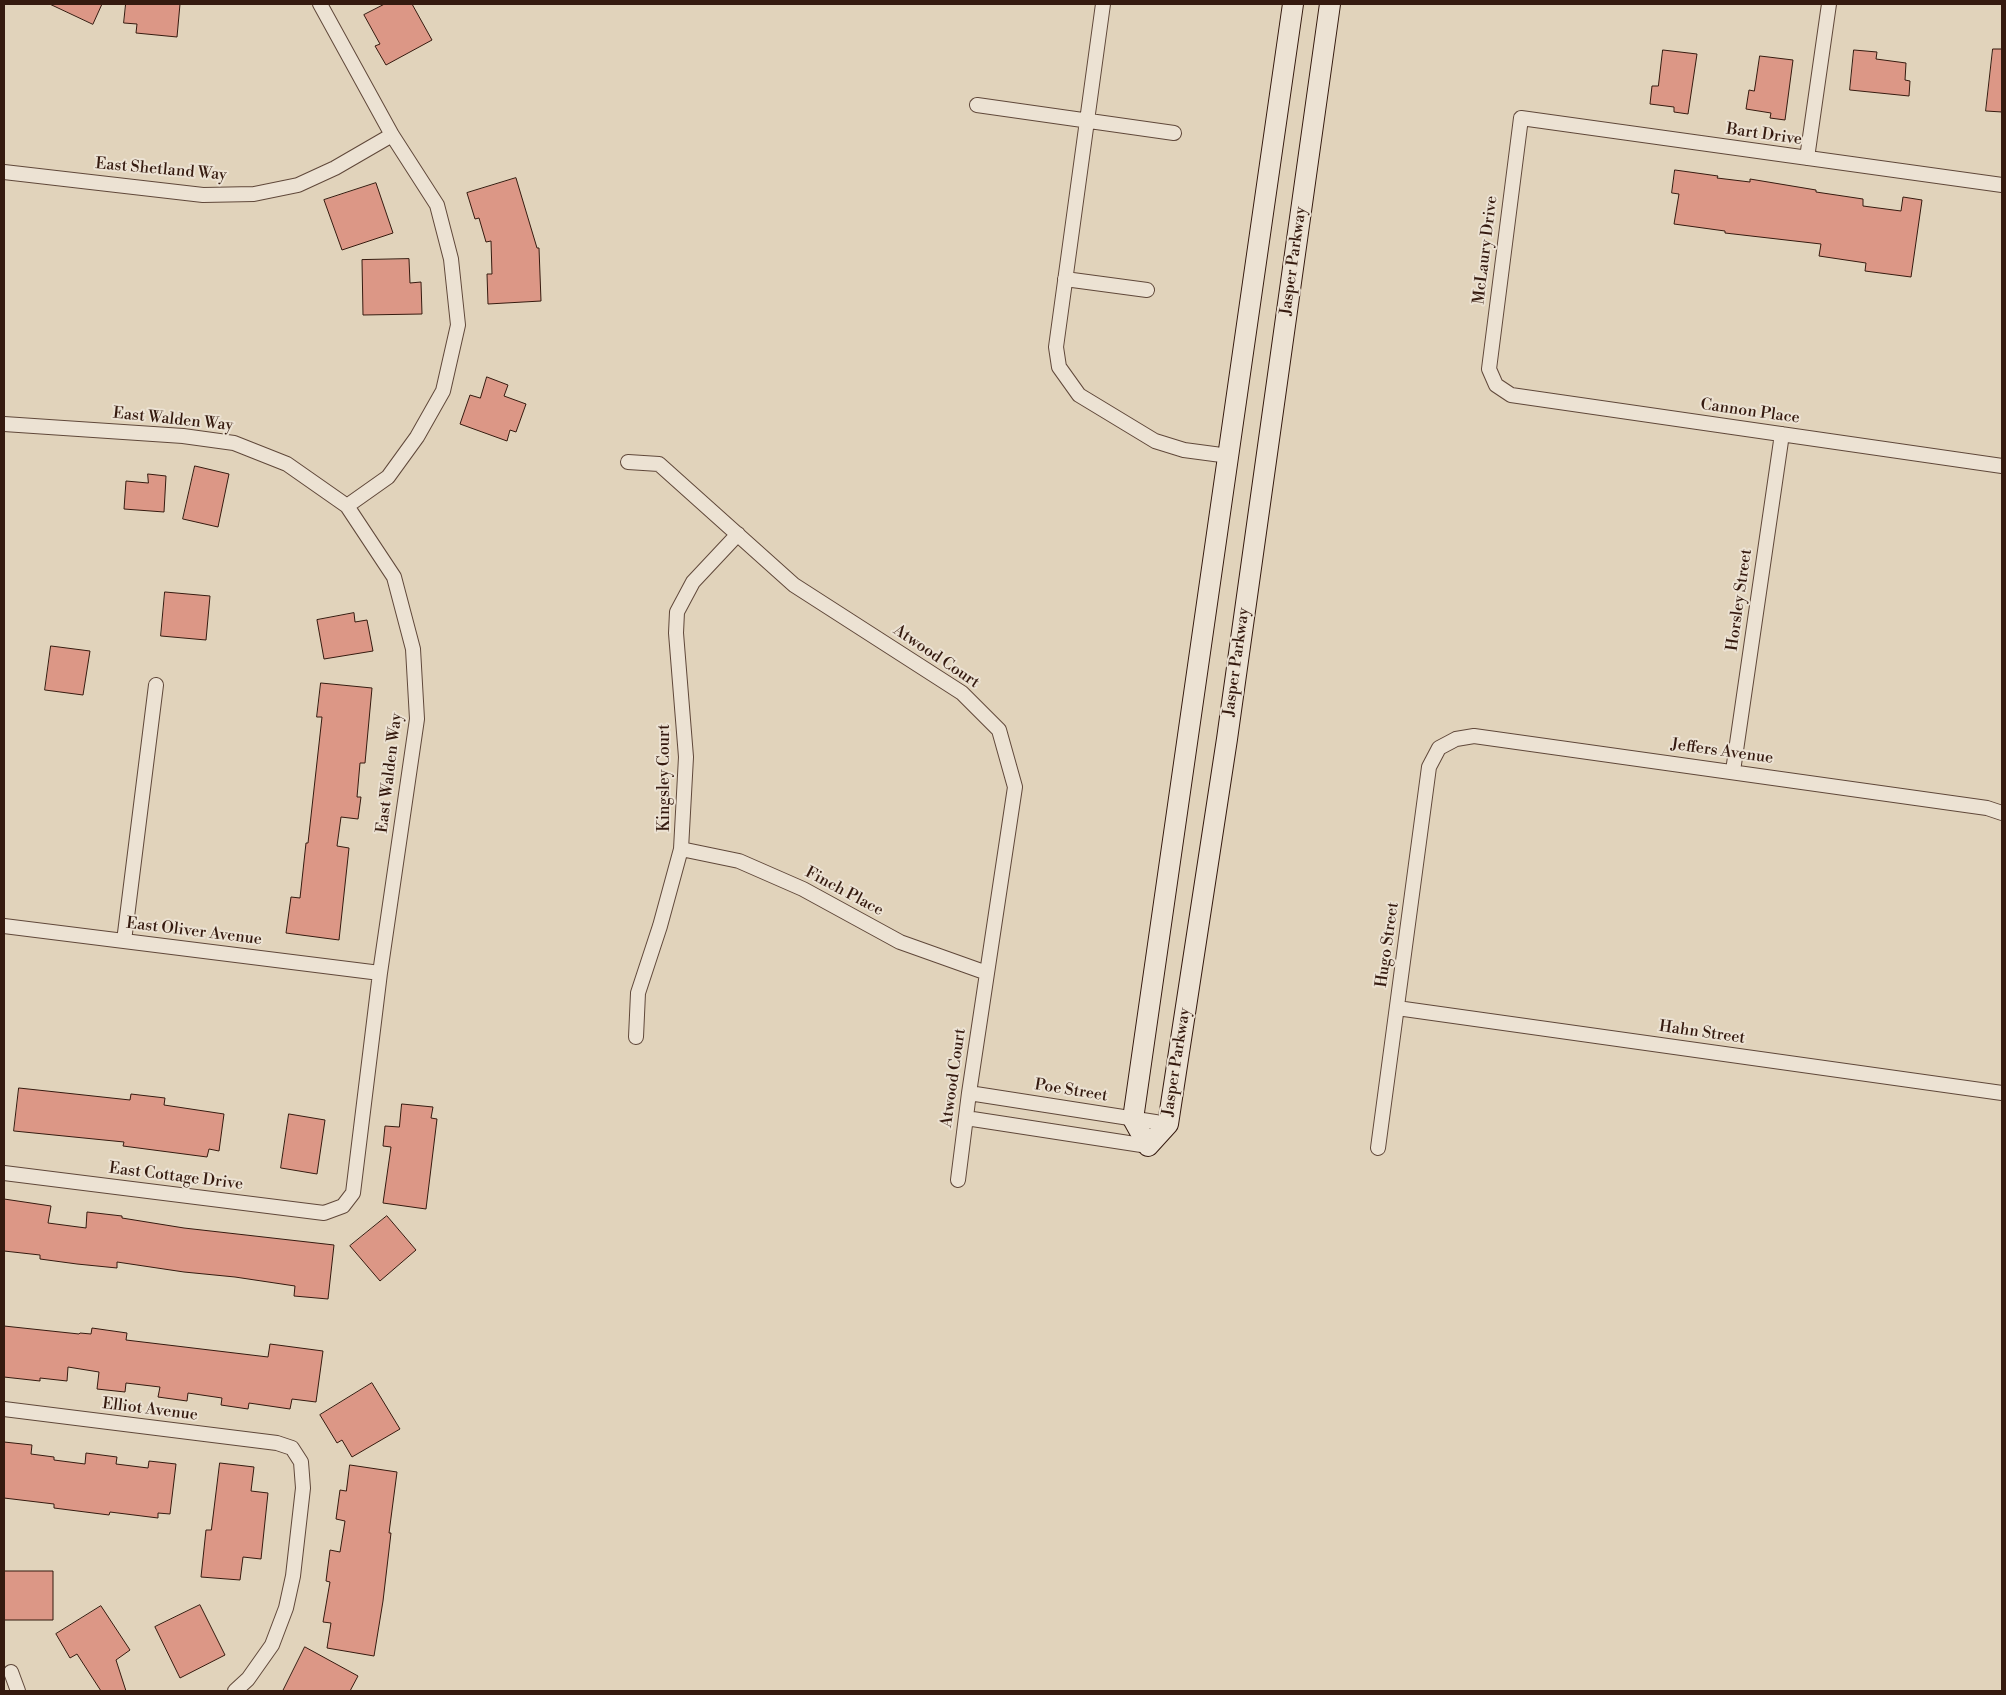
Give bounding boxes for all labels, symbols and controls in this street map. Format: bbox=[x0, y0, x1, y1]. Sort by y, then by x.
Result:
street label: Bart Drive bbox=[1725, 120, 1803, 150]
street label: East Shetland Way bbox=[94, 155, 228, 185]
street label: McLaury Drive bbox=[1470, 195, 1502, 305]
street label: Jasper Parkway bbox=[1277, 205, 1311, 317]
street label: Cannon Place bbox=[1699, 396, 1801, 428]
street label: East Walden Way bbox=[112, 404, 234, 436]
street label: Horsley Street bbox=[1723, 548, 1757, 652]
street label: Jasper Parkway bbox=[1220, 606, 1254, 718]
street label: Atwood Court bbox=[889, 621, 983, 693]
street label: East Walden Way bbox=[373, 712, 407, 834]
street label: Kingsley Court bbox=[655, 724, 675, 832]
street label: Jeffers Avenue bbox=[1670, 735, 1774, 769]
street label: Finch Place bbox=[802, 863, 886, 921]
street label: Hugo Street bbox=[1373, 901, 1403, 989]
street label: East Oliver Avenue bbox=[125, 914, 263, 950]
street label: Jasper Parkway bbox=[1159, 1006, 1195, 1118]
street label: Hahn Street bbox=[1658, 1017, 1746, 1049]
street label: Atwood Court bbox=[938, 1027, 970, 1129]
street label: Poe Street bbox=[1033, 1076, 1109, 1106]
street label: East Cottage Drive bbox=[108, 1159, 244, 1195]
street label: Elliot Avenue bbox=[101, 1395, 199, 1425]

